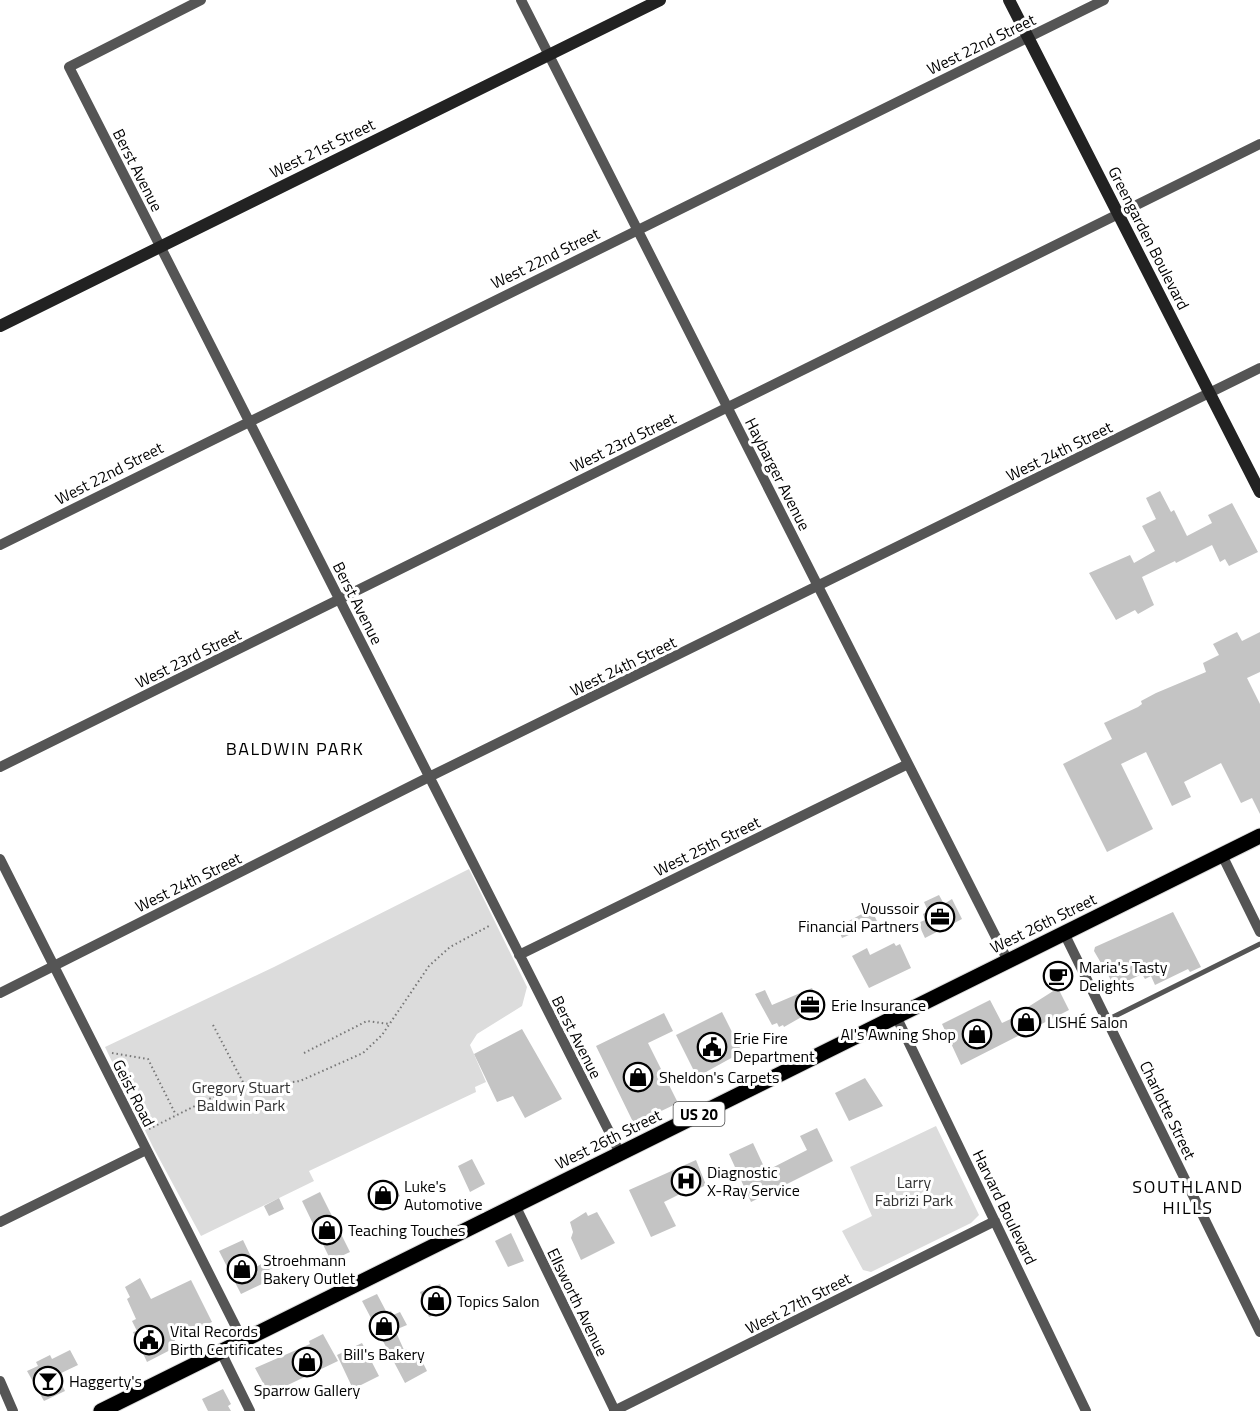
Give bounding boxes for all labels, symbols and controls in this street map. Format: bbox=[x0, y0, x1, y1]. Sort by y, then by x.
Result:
street label: West 22nd Street bbox=[923, 7, 1040, 81]
street label: West 21st Street bbox=[265, 112, 379, 184]
street label: Berst Avenue bbox=[107, 124, 169, 216]
street label: Greengarden Boulevard bbox=[1102, 162, 1196, 314]
street label: West 22nd Street bbox=[487, 221, 604, 295]
street label: West 23rd Street bbox=[566, 406, 680, 478]
street label: Haybarger Avenue bbox=[739, 413, 817, 535]
street label: West 24th Street bbox=[1002, 415, 1116, 487]
street label: West 22nd Street bbox=[51, 435, 167, 511]
street label: Berst Avenue bbox=[327, 557, 389, 649]
street label: West 23rd Street bbox=[131, 622, 245, 694]
street label: West 24th Street bbox=[566, 630, 680, 702]
district label: BALDWIN PARK bbox=[226, 735, 364, 762]
street label: West 25th Street bbox=[650, 810, 764, 882]
street label: West 24th Street bbox=[131, 846, 245, 918]
street label: West 26th Street bbox=[986, 887, 1100, 959]
place label: Voussoir Financial Partners bbox=[798, 896, 919, 938]
office icon: Voussoir Financial Partners bbox=[924, 901, 956, 933]
place label: Maria's Tasty Delights bbox=[1079, 955, 1168, 997]
cafe icon: Maria's Tasty Delights bbox=[1042, 960, 1074, 992]
office icon: Erie Insurance bbox=[794, 989, 826, 1021]
street label: Berst Avenue bbox=[546, 991, 608, 1083]
place label: Erie Insurance bbox=[831, 993, 926, 1017]
shop icon: LISHÉ Salon bbox=[1010, 1006, 1042, 1038]
place label: LISHÉ Salon bbox=[1047, 1010, 1128, 1034]
shop icon: Al's Awning Shop bbox=[961, 1018, 993, 1050]
place label: Al's Awning Shop bbox=[841, 1022, 956, 1046]
place label: Erie Fire Department bbox=[733, 1026, 815, 1068]
public building icon: Erie Fire Department bbox=[696, 1031, 728, 1063]
street label: Geist Road bbox=[107, 1055, 161, 1131]
street label: Charlotte Street bbox=[1134, 1057, 1202, 1164]
shop icon: Sheldon's Carpets bbox=[622, 1061, 654, 1093]
place label: Sheldon's Carpets bbox=[659, 1065, 779, 1089]
park label: Gregory Stuart Baldwin Park bbox=[192, 1075, 291, 1117]
road number: US 20 bbox=[674, 1102, 724, 1126]
street label: West 26th Street bbox=[551, 1103, 665, 1175]
street label: Harvard Boulevard bbox=[967, 1146, 1043, 1268]
place label: Diagnostic X-Ray Service bbox=[707, 1160, 800, 1202]
hospital icon: Diagnostic X-Ray Service bbox=[670, 1165, 702, 1197]
park label: Larry Fabrizi Park bbox=[875, 1170, 953, 1212]
district label: SOUTHLAND HILLS bbox=[1132, 1173, 1244, 1221]
place label: Luke's Automotive bbox=[404, 1174, 483, 1216]
shop icon: Luke's Automotive bbox=[367, 1179, 399, 1211]
shop icon: Teaching Touches bbox=[311, 1214, 343, 1246]
place label: Teaching Touches bbox=[348, 1218, 465, 1242]
street label: Ellsworth Avenue bbox=[541, 1244, 615, 1360]
place label: Stroehmann Bakery Outlet bbox=[263, 1248, 356, 1290]
shop icon: Stroehmann Bakery Outlet bbox=[226, 1253, 258, 1285]
street label: West 27th Street bbox=[741, 1266, 855, 1340]
shop icon: Topics Salon bbox=[420, 1285, 452, 1317]
place label: Topics Salon bbox=[457, 1289, 540, 1313]
shop icon: Bill's Bakery bbox=[368, 1310, 400, 1342]
place label: Vital Records Birth Certificates bbox=[170, 1319, 283, 1361]
public building icon: Vital Records Birth Certificates bbox=[133, 1324, 165, 1356]
place label: Bill's Bakery bbox=[343, 1342, 425, 1366]
shop icon: Sparrow Gallery bbox=[291, 1346, 323, 1378]
bar icon: Haggerty's bbox=[32, 1365, 64, 1397]
place label: Haggerty's bbox=[69, 1369, 142, 1393]
place label: Sparrow Gallery bbox=[254, 1378, 361, 1402]

